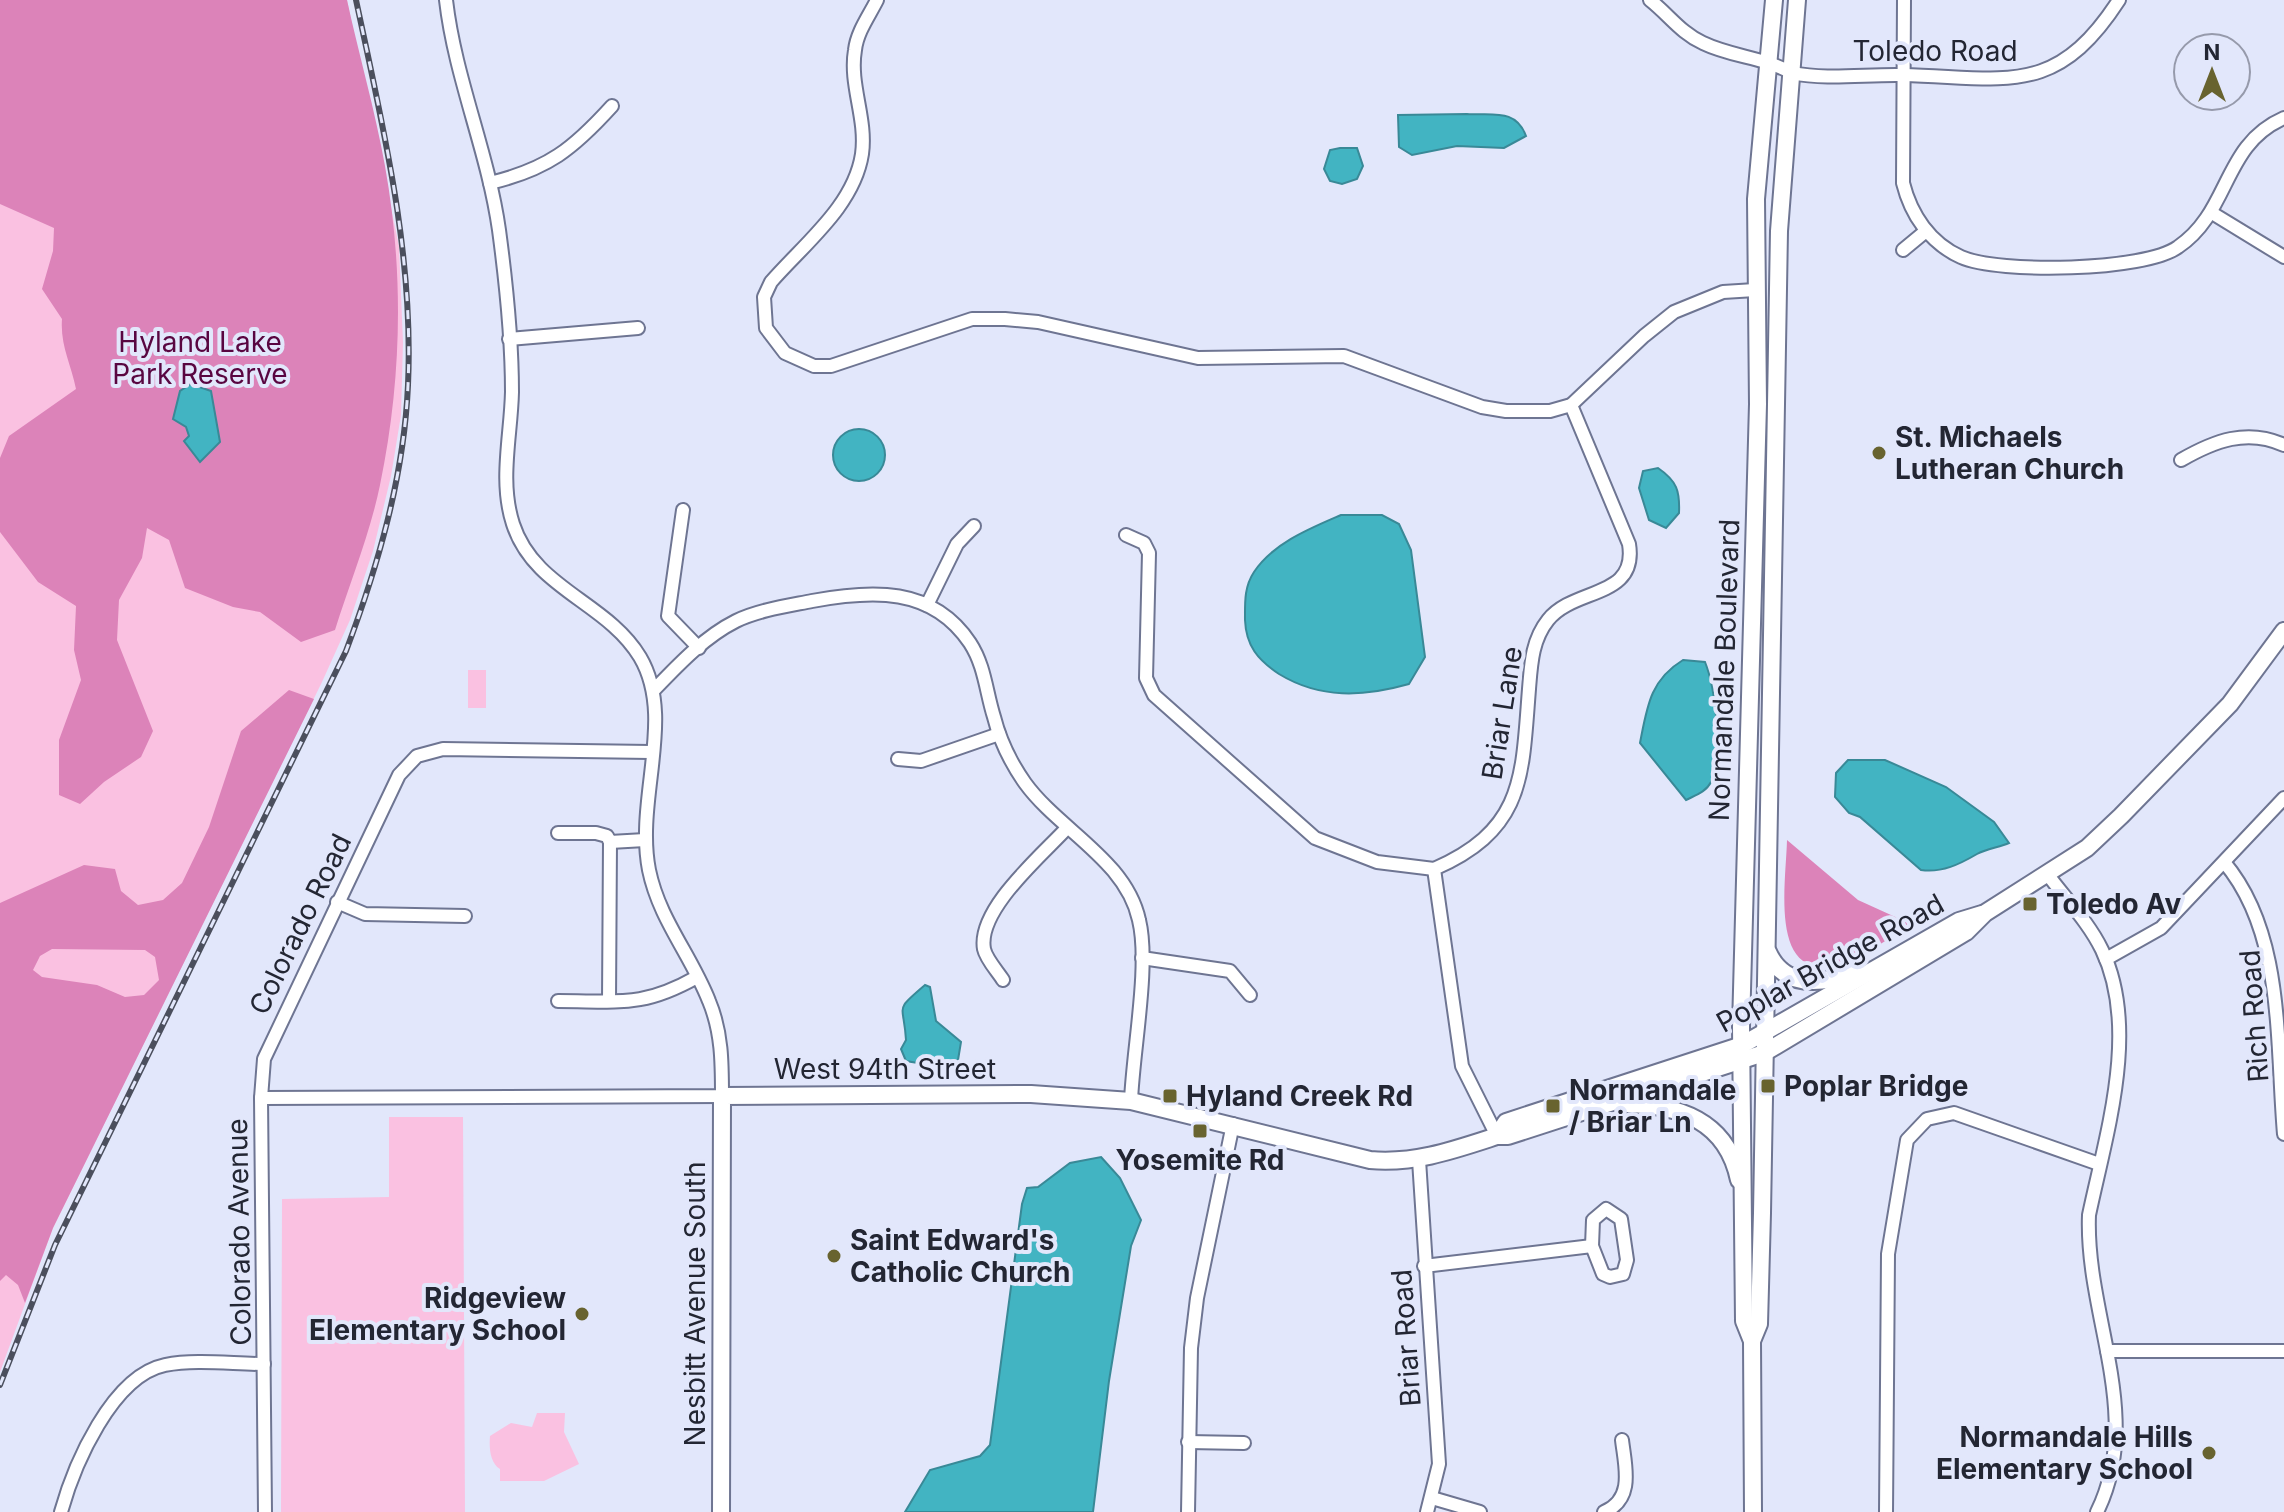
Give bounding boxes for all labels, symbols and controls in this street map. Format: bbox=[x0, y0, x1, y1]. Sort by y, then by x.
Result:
north arrow bbox=[2172, 32, 2252, 112]
street label: Toledo Road bbox=[1852, 34, 2018, 68]
text: N bbox=[2204, 39, 2220, 65]
park label: Hyland Lake Park Reserve bbox=[112, 325, 288, 391]
place label: St. Michaels Lutheran Church bbox=[1895, 420, 2124, 486]
marker: St. Michaels Lutheran Church bbox=[1870, 444, 1888, 462]
street label: Normandale Boulevard bbox=[1702, 518, 1746, 822]
street label: Briar Lane bbox=[1475, 644, 1529, 782]
street label: Colorado Road bbox=[242, 828, 358, 1020]
street label: Poplar Bridge Road bbox=[1710, 886, 1950, 1040]
place label: Toledo Av bbox=[2046, 887, 2181, 921]
marker: Toledo Av bbox=[2021, 895, 2039, 913]
street label: Rich Road bbox=[2232, 949, 2276, 1083]
street label: West 94th Street bbox=[774, 1052, 996, 1086]
place label: Poplar Bridge bbox=[1784, 1069, 1968, 1103]
place label: Normandale / Briar Ln bbox=[1569, 1073, 1737, 1139]
marker: Poplar Bridge bbox=[1759, 1077, 1777, 1095]
place label: Hyland Creek Rd bbox=[1186, 1079, 1413, 1113]
marker: Hyland Creek Rd bbox=[1161, 1087, 1179, 1105]
marker: Normandale / Briar Ln bbox=[1544, 1097, 1562, 1115]
street label: Colorado Avenue bbox=[220, 1118, 258, 1346]
marker: Yosemite Rd bbox=[1191, 1122, 1209, 1140]
place label: Yosemite Rd bbox=[1115, 1143, 1285, 1177]
street label: Nesbitt Avenue South bbox=[678, 1162, 712, 1446]
place label: Saint Edward's Catholic Church bbox=[850, 1223, 1070, 1289]
marker: Saint Edward's Catholic Church bbox=[825, 1247, 843, 1265]
street label: Briar Road bbox=[1384, 1268, 1428, 1408]
place label: Ridgeview Elementary School bbox=[309, 1281, 566, 1347]
marker: Ridgeview Elementary School bbox=[573, 1305, 591, 1323]
place label: Normandale Hills Elementary School bbox=[1936, 1420, 2193, 1486]
marker: Normandale Hills Elementary School bbox=[2200, 1444, 2218, 1462]

